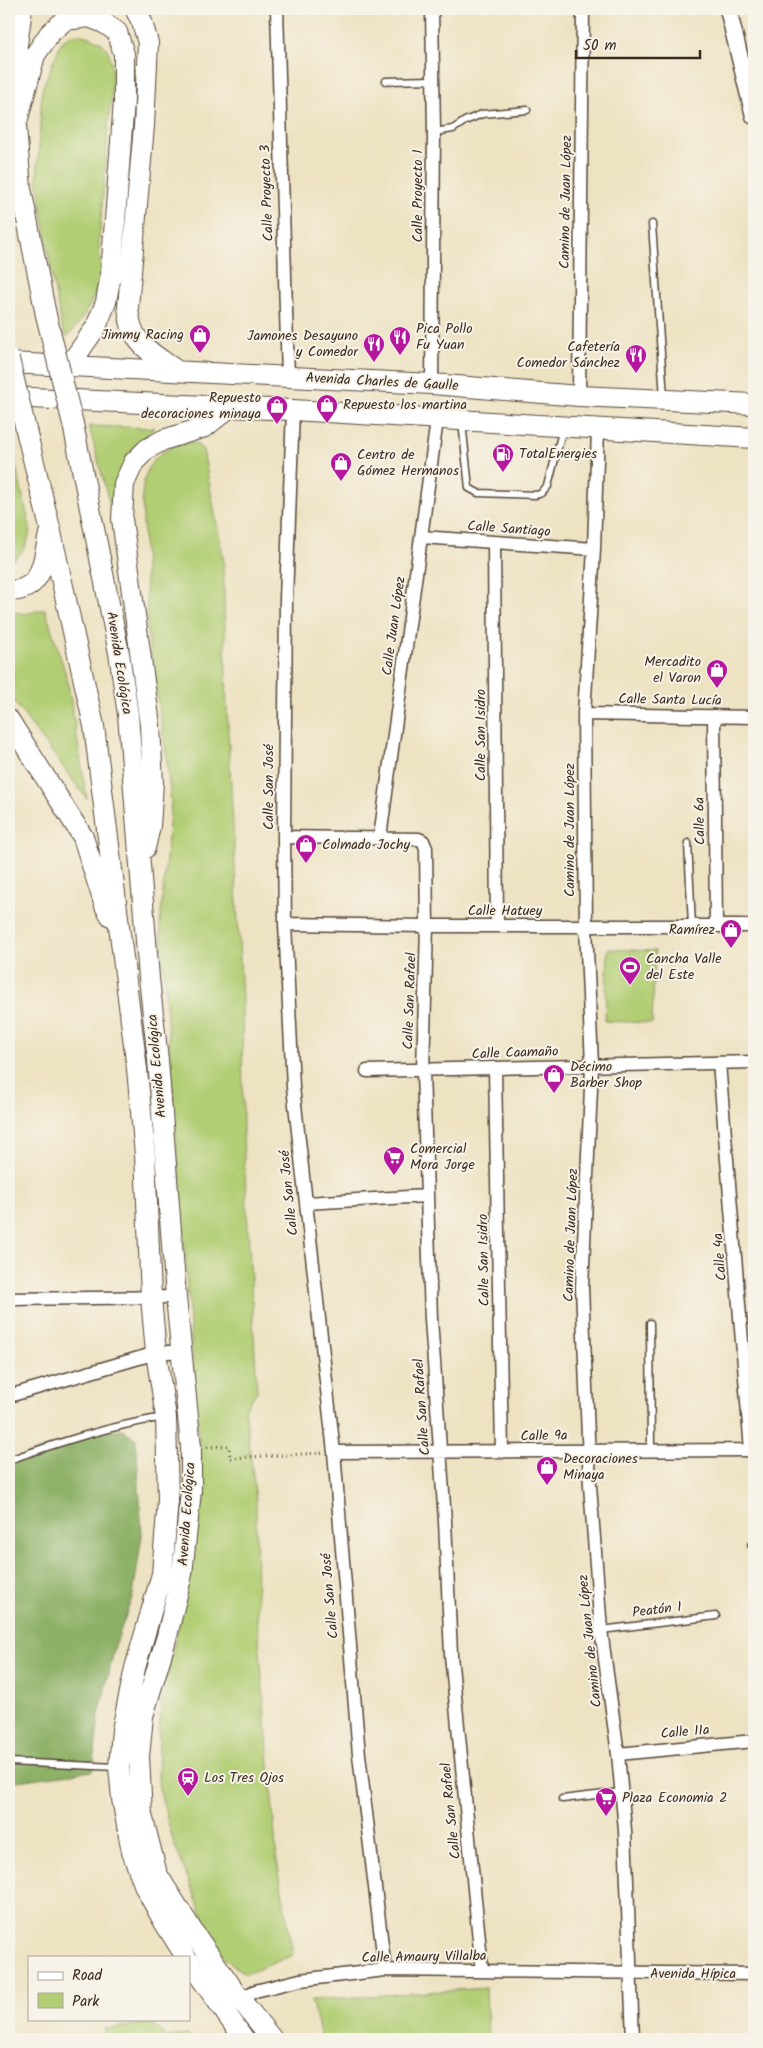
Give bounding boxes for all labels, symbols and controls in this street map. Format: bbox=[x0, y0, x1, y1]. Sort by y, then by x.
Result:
scale bar bbox=[576, 28, 699, 60]
text: 50 m bbox=[583, 34, 617, 58]
street label: Camino de Juan López bbox=[554, 135, 578, 269]
street label: Calle Proyecto 3 bbox=[254, 144, 280, 242]
street label: Calle Proyecto 1 bbox=[407, 149, 429, 243]
place label: Pica Pollo Fu Yuan bbox=[416, 318, 473, 356]
shop icon: Jimmy Racing bbox=[188, 323, 212, 354]
place label: Jimmy Racing bbox=[101, 324, 184, 346]
place label: Jamones Desayuno y Comedor bbox=[247, 325, 359, 363]
restaurant icon: Pica Pollo Fu Yuan bbox=[388, 325, 412, 356]
restaurant icon: Jamones Desayuno y Comedor bbox=[362, 332, 386, 363]
place label: Cafetería Comedor Sánchez bbox=[517, 336, 620, 374]
restaurant icon: Cafetería Comedor Sánchez bbox=[624, 343, 648, 374]
street label: Avenida Charles de Gaulle bbox=[305, 367, 460, 397]
place label: Repuesto decoraciones minaya bbox=[141, 387, 261, 425]
shop icon: Repuesto los martina bbox=[315, 393, 339, 424]
shop icon: Repuesto decoraciones minaya bbox=[265, 394, 289, 425]
place label: Repuesto los martina bbox=[343, 394, 467, 416]
fuel station icon: TotalEnergies bbox=[491, 442, 515, 473]
place label: TotalEnergies bbox=[519, 443, 597, 465]
place label: Centro de Gómez Hermanos bbox=[357, 444, 459, 482]
shop icon: Centro de Gómez Hermanos bbox=[329, 451, 353, 482]
street label: Calle Santiago bbox=[467, 515, 551, 543]
street label: Calle Juan López bbox=[376, 575, 412, 677]
street label: Avenida Ecológica bbox=[100, 610, 138, 716]
place label: Mercadito el Varon bbox=[644, 651, 701, 689]
shop icon: Mercadito el Varon bbox=[705, 658, 729, 689]
street label: Calle Santa Lucía bbox=[618, 688, 722, 712]
street label: Calle San Isidro bbox=[470, 689, 492, 781]
street label: Calle San José bbox=[258, 743, 280, 830]
street label: Camino de Juan López bbox=[559, 763, 581, 897]
street label: Calle 6a bbox=[689, 797, 711, 845]
shop icon: Colmado Jochy bbox=[294, 833, 318, 864]
place label: Colmado Jochy bbox=[322, 834, 410, 856]
street label: Calle Hatuey bbox=[468, 900, 543, 922]
shop icon: Ramírez bbox=[719, 918, 743, 949]
place label: Ramírez bbox=[669, 919, 715, 941]
place label: Cancha Valle del Este bbox=[646, 948, 722, 986]
street label: Calle San Rafael bbox=[397, 952, 423, 1050]
sports icon: Cancha Valle del Este bbox=[618, 955, 642, 986]
street label: Avenida Ecológica bbox=[142, 1013, 172, 1119]
street label: Calle Caamaño bbox=[471, 1040, 559, 1066]
place label: Décimo Barber Shop bbox=[570, 1056, 642, 1094]
shop icon: Décimo Barber Shop bbox=[542, 1063, 566, 1094]
place label: Comercial Mora Jorge bbox=[410, 1138, 475, 1176]
supermarket icon: Comercial Mora Jorge bbox=[382, 1145, 406, 1176]
street label: Calle San José bbox=[273, 1148, 304, 1237]
street label: Camino de Juan López bbox=[558, 1168, 584, 1302]
street label: Calle San Isidro bbox=[472, 1214, 496, 1306]
street label: Calle 4a bbox=[707, 1232, 733, 1282]
street label: Calle San Rafael bbox=[408, 1357, 436, 1456]
street label: Calle 9a bbox=[520, 1425, 568, 1447]
place label: Decoraciones Minaya bbox=[563, 1448, 638, 1486]
shop icon: Decoraciones Minaya bbox=[535, 1455, 559, 1486]
street label: Avenida Ecológica bbox=[172, 1461, 202, 1567]
street label: Calle San José bbox=[315, 1551, 345, 1640]
street label: Camino de Juan López bbox=[572, 1573, 608, 1709]
street label: Peatón 1 bbox=[631, 1596, 683, 1624]
street label: Calle 11a bbox=[660, 1719, 710, 1745]
street label: Calle San Rafael bbox=[435, 1761, 467, 1860]
station icon: Los Tres Ojos bbox=[176, 1766, 200, 1797]
place label: Los Tres Ojos bbox=[204, 1767, 284, 1789]
supermarket icon: Plaza Economia 2 bbox=[594, 1786, 618, 1817]
place label: Plaza Economia 2 bbox=[622, 1787, 727, 1809]
street label: Calle Amaury Villalba bbox=[361, 1945, 487, 1969]
legend bbox=[28, 1956, 190, 2020]
street label: Avenida Hípica bbox=[650, 1963, 736, 1985]
text: Road bbox=[72, 1964, 103, 1988]
text: Park bbox=[72, 1990, 100, 2014]

